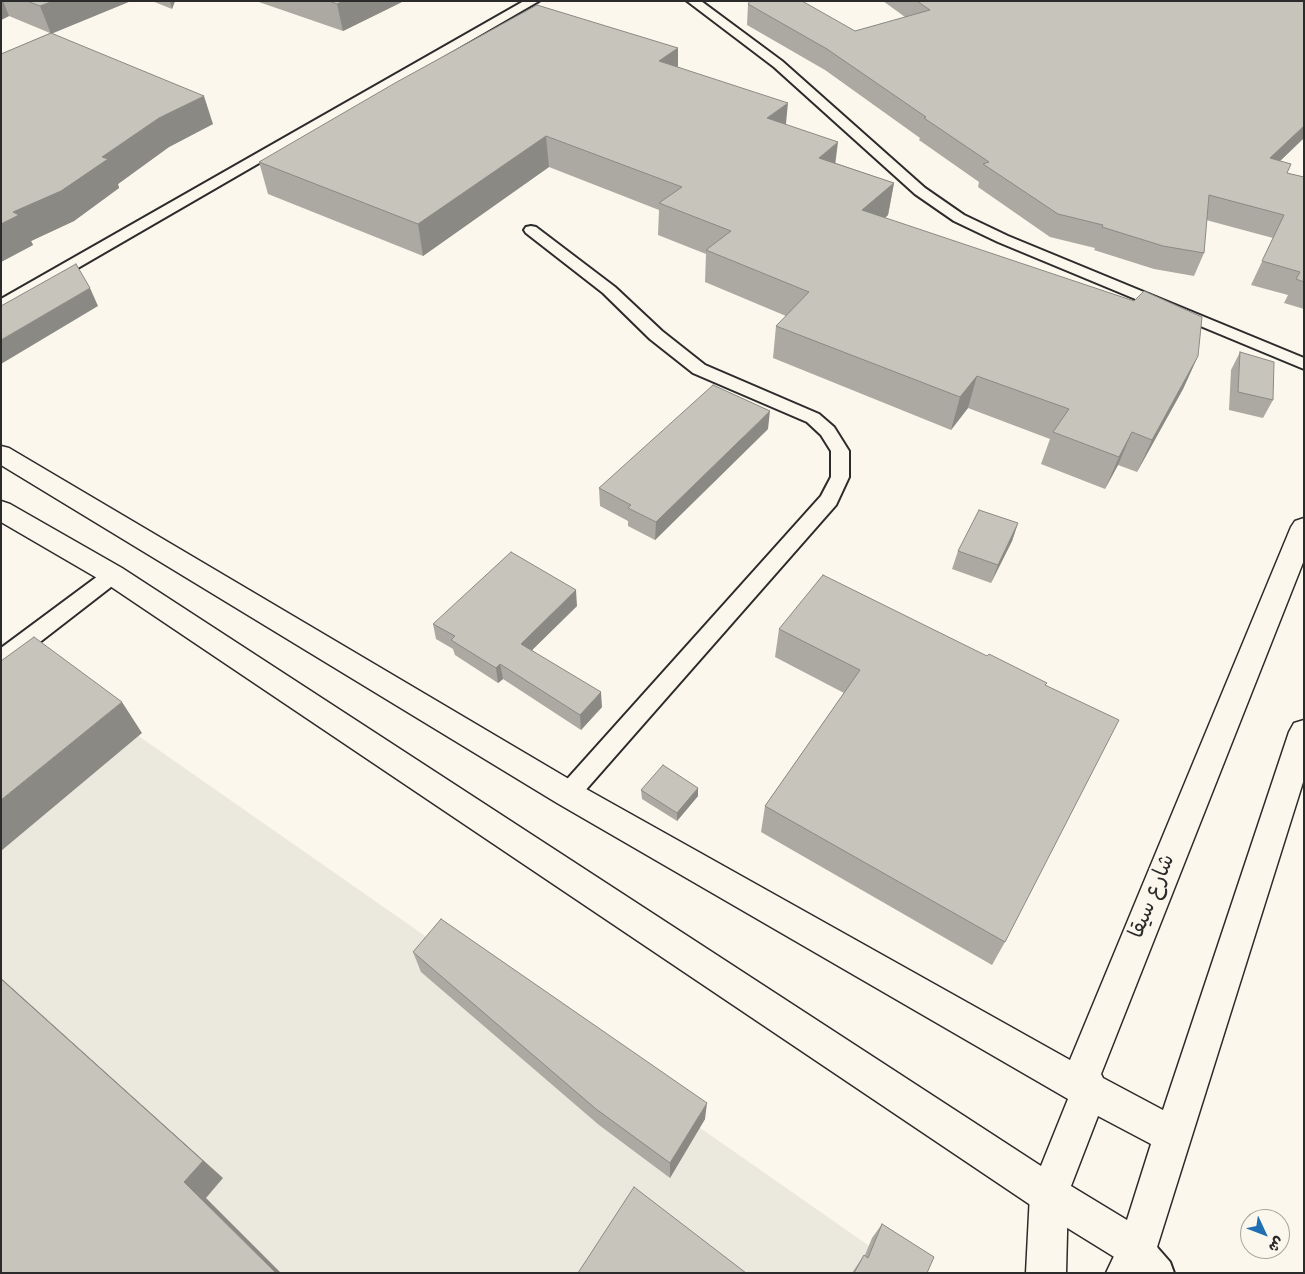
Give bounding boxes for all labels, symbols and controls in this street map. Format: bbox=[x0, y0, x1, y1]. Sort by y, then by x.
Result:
street label: شارع سيقا bbox=[1126, 851, 1182, 943]
north arrow bbox=[1240, 1209, 1290, 1259]
text: ش bbox=[1263, 1231, 1289, 1257]

